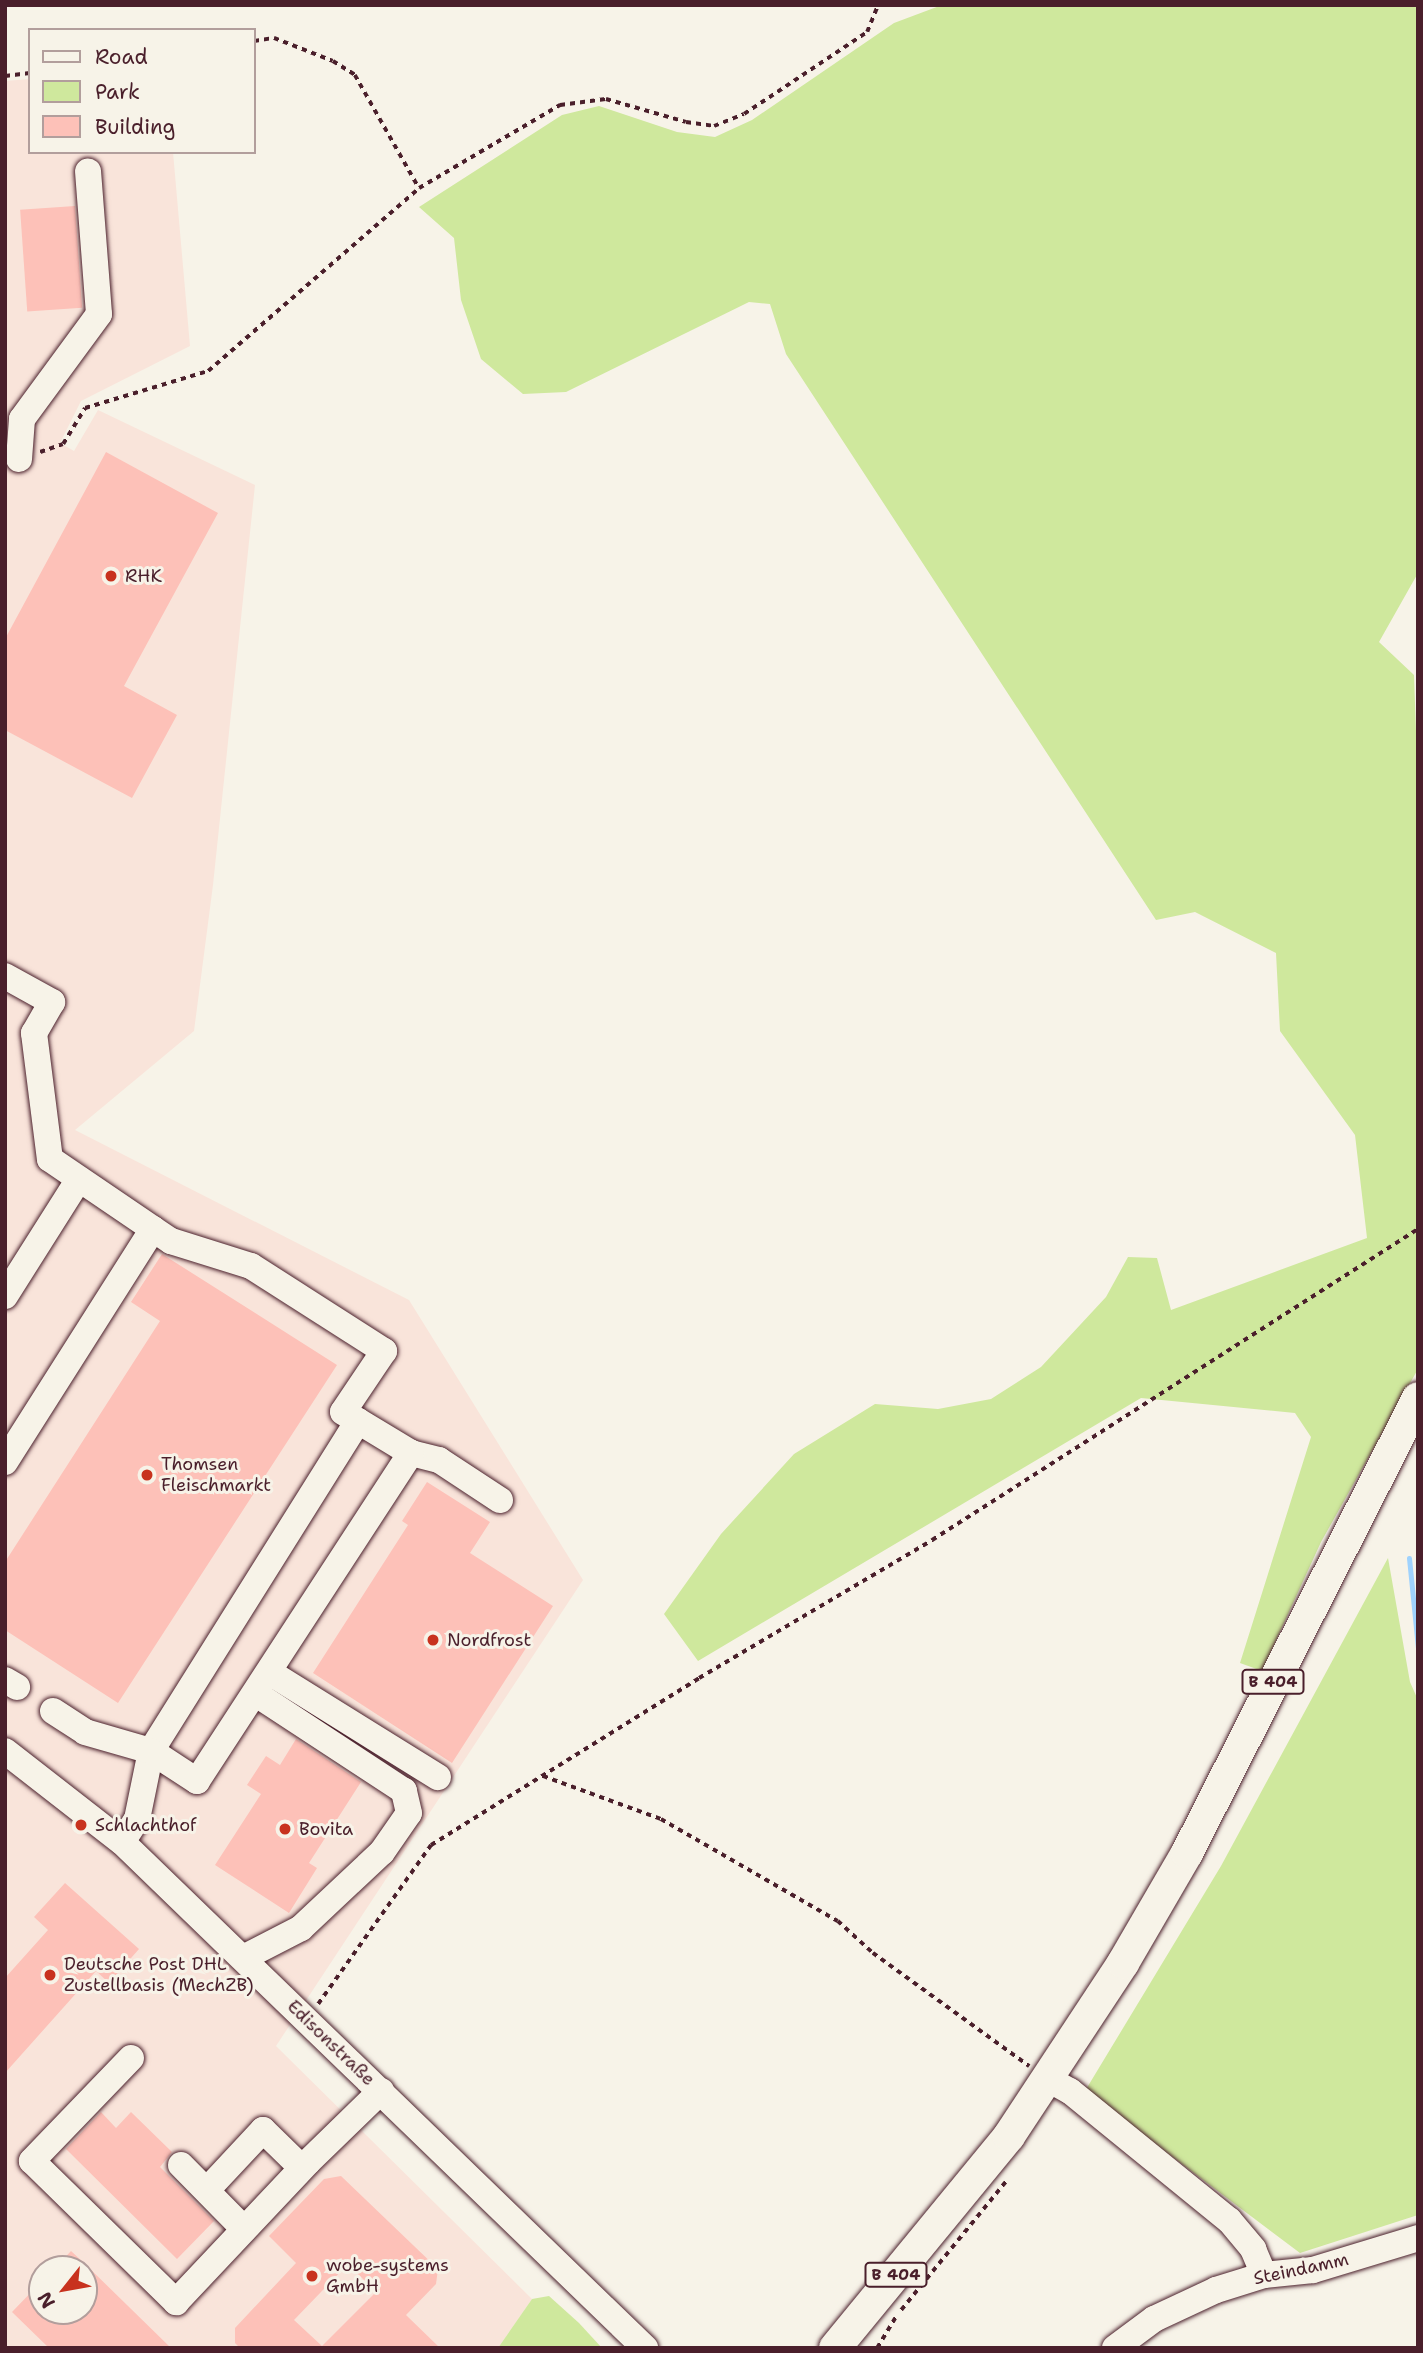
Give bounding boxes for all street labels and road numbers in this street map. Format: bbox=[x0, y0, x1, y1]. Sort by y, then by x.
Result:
road number: B 404 bbox=[1242, 1670, 1304, 1694]
street label: Edisonstraße bbox=[283, 1996, 379, 2090]
street label: Steindamm bbox=[1252, 2248, 1350, 2290]
road number: B 404 bbox=[864, 2262, 928, 2288]

